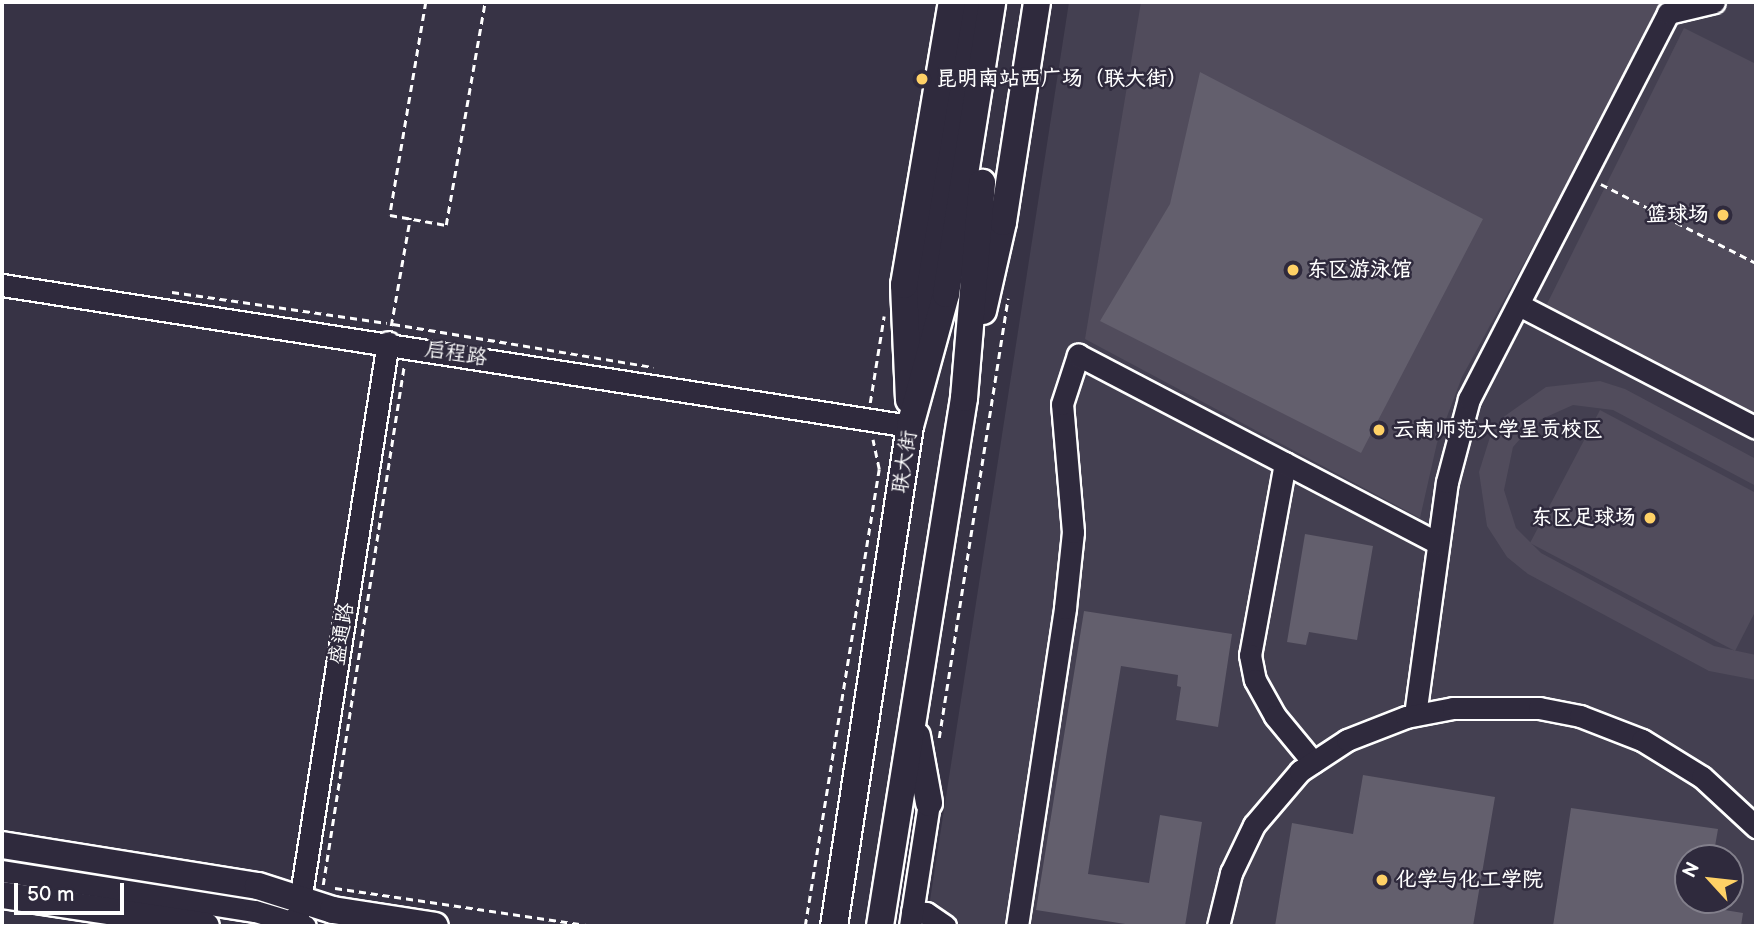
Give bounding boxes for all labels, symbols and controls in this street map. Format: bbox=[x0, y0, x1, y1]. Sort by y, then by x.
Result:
place label: 昆明南站西广场（联大街） bbox=[936, 66, 1188, 92]
marker: 昆明南站西广场（联大街） bbox=[914, 71, 930, 87]
place label: 篮球场 bbox=[1646, 202, 1709, 228]
marker: 篮球场 bbox=[1715, 207, 1731, 223]
place label: 东区游泳馆 bbox=[1307, 257, 1412, 283]
marker: 东区游泳馆 bbox=[1285, 262, 1301, 278]
street label: 启程路 bbox=[423, 337, 489, 371]
place label: 云南师范大学呈贡校区 bbox=[1393, 417, 1603, 443]
marker: 云南师范大学呈贡校区 bbox=[1371, 422, 1387, 438]
street label: 联大街 bbox=[888, 429, 922, 495]
place label: 东区足球场 bbox=[1531, 505, 1636, 531]
marker: 东区足球场 bbox=[1642, 510, 1658, 526]
street label: 盛通路 bbox=[325, 601, 359, 667]
north arrow bbox=[1674, 844, 1744, 914]
text: N bbox=[1678, 859, 1705, 882]
place label: 化学与化工学院 bbox=[1396, 867, 1543, 893]
scale bar bbox=[18, 869, 128, 913]
marker: 化学与化工学院 bbox=[1374, 872, 1390, 888]
text: 50 m bbox=[27, 882, 74, 907]

